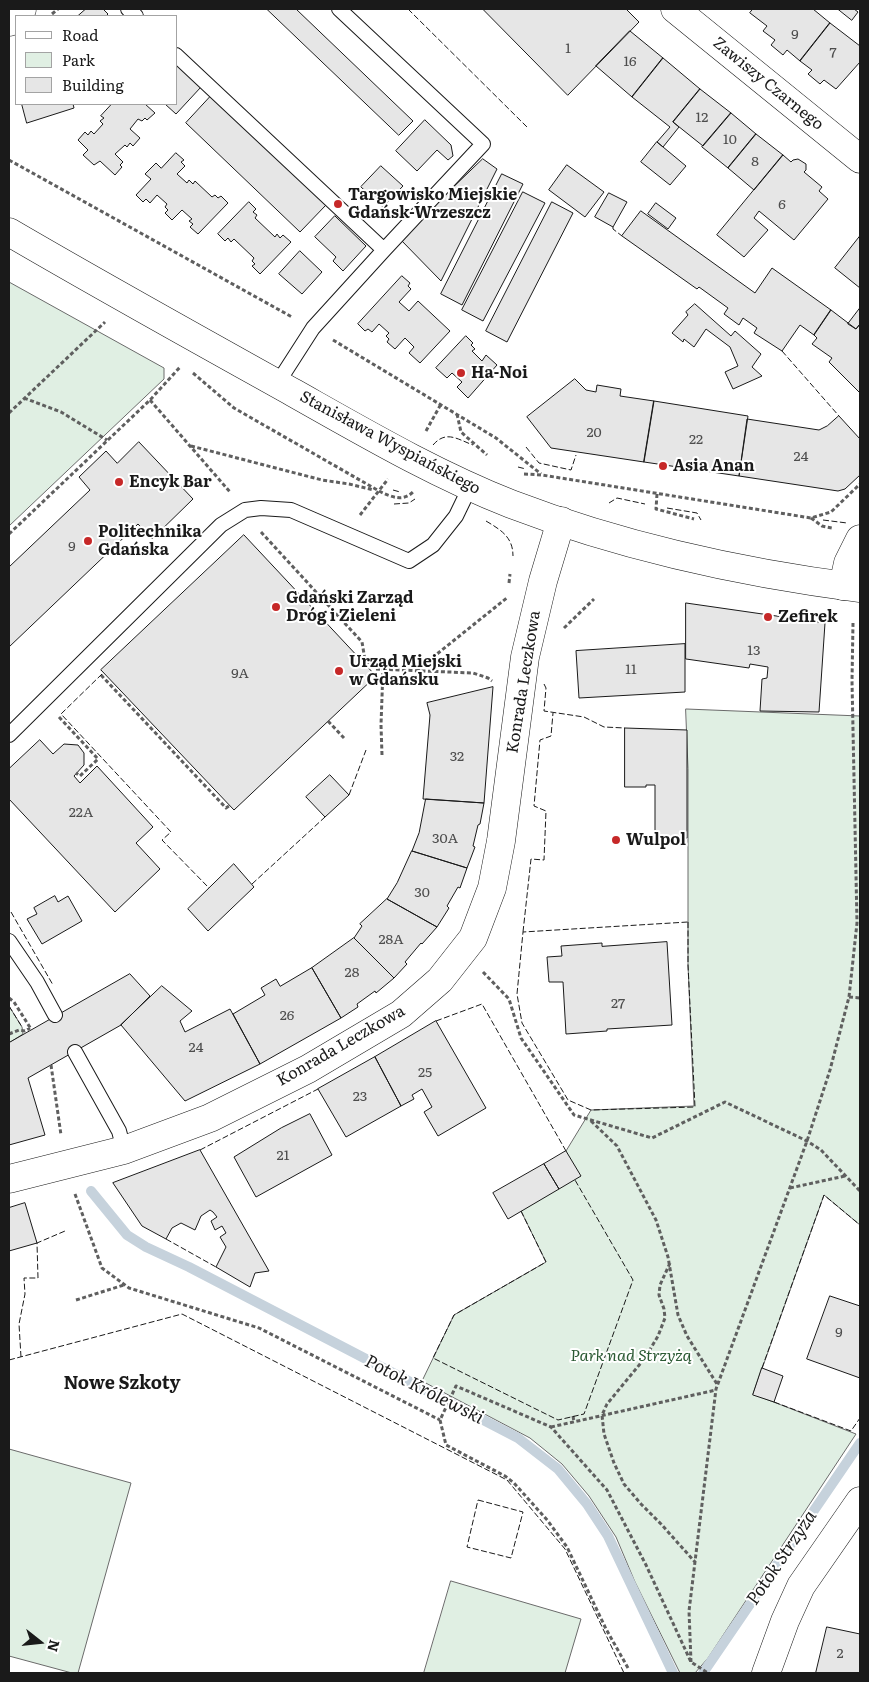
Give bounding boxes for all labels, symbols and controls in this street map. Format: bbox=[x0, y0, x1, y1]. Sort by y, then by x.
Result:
legend bbox=[15, 15, 178, 105]
text: Road bbox=[62, 23, 98, 46]
house number: 9 bbox=[791, 27, 799, 43]
street label: Zawiszy Czarnego bbox=[709, 34, 827, 134]
house number: 1 bbox=[565, 41, 571, 57]
house number: 7 bbox=[829, 45, 837, 61]
text: Park bbox=[62, 48, 95, 71]
house number: 16 bbox=[623, 54, 637, 70]
text: Building bbox=[62, 73, 124, 96]
house number: 12 bbox=[696, 110, 708, 126]
house number: 10 bbox=[723, 132, 737, 148]
house number: 8 bbox=[751, 154, 759, 170]
place label: Targowisko Miejskie Gdańsk-Wrzeszcz bbox=[348, 185, 517, 223]
house number: 6 bbox=[778, 197, 786, 213]
marker: Targowisko Miejskie Gdańsk-Wrzeszcz bbox=[332, 198, 344, 210]
place label: Ha-Noi bbox=[471, 363, 528, 383]
marker: Ha-Noi bbox=[455, 367, 467, 379]
street label: Stanisława Wyspiańskiego bbox=[296, 387, 484, 499]
house number: 20 bbox=[586, 425, 602, 441]
house number: 22 bbox=[689, 432, 703, 448]
house number: 24 bbox=[794, 449, 808, 465]
place label: Asia Anan bbox=[673, 456, 755, 476]
marker: Asia Anan bbox=[657, 460, 669, 472]
place label: Encyk Bar bbox=[129, 472, 212, 492]
marker: Encyk Bar bbox=[113, 476, 125, 488]
place label: Politechnika Gdańska bbox=[98, 522, 202, 560]
marker: Politechnika Gdańska bbox=[82, 535, 94, 547]
house number: 9 bbox=[68, 539, 76, 555]
place label: Gdański Zarząd Dróg i Zieleni bbox=[286, 588, 414, 626]
marker: Gdański Zarząd Dróg i Zieleni bbox=[270, 601, 282, 613]
place label: Zefirek bbox=[778, 607, 838, 627]
street label: Konrada Leczkowa bbox=[503, 609, 545, 755]
marker: Zefirek bbox=[762, 611, 774, 623]
house number: 13 bbox=[747, 643, 761, 659]
place label: Urząd Miejski w Gdańsku bbox=[349, 652, 462, 690]
house number: 11 bbox=[625, 662, 637, 678]
marker: Urząd Miejski w Gdańsku bbox=[333, 665, 345, 677]
house number: 9A bbox=[231, 666, 249, 682]
house number: 32 bbox=[450, 749, 464, 765]
house number: 22A bbox=[69, 805, 93, 821]
place label: Wulpol bbox=[626, 830, 686, 850]
house number: 30A bbox=[432, 831, 458, 847]
marker: Wulpol bbox=[610, 834, 622, 846]
house number: 30 bbox=[414, 885, 430, 901]
house number: 28A bbox=[378, 932, 404, 948]
house number: 28 bbox=[345, 965, 359, 981]
house number: 27 bbox=[611, 996, 625, 1012]
street label: Konrada Leczkowa bbox=[274, 1002, 408, 1090]
house number: 26 bbox=[280, 1008, 294, 1024]
house number: 24 bbox=[189, 1040, 203, 1056]
house number: 25 bbox=[418, 1065, 432, 1081]
house number: 23 bbox=[353, 1089, 367, 1105]
house number: 21 bbox=[277, 1148, 289, 1164]
house number: 9 bbox=[835, 1325, 843, 1341]
park label: Park nad Strzyżą bbox=[570, 1346, 692, 1366]
water label: Potok Królewski bbox=[361, 1351, 487, 1429]
district label: Nowe Szkoty bbox=[63, 1373, 181, 1395]
water label: Potok Strzyża bbox=[742, 1507, 822, 1609]
north arrow bbox=[15, 1617, 65, 1667]
text: N bbox=[43, 1638, 66, 1655]
house number: 2 bbox=[836, 1646, 844, 1662]

